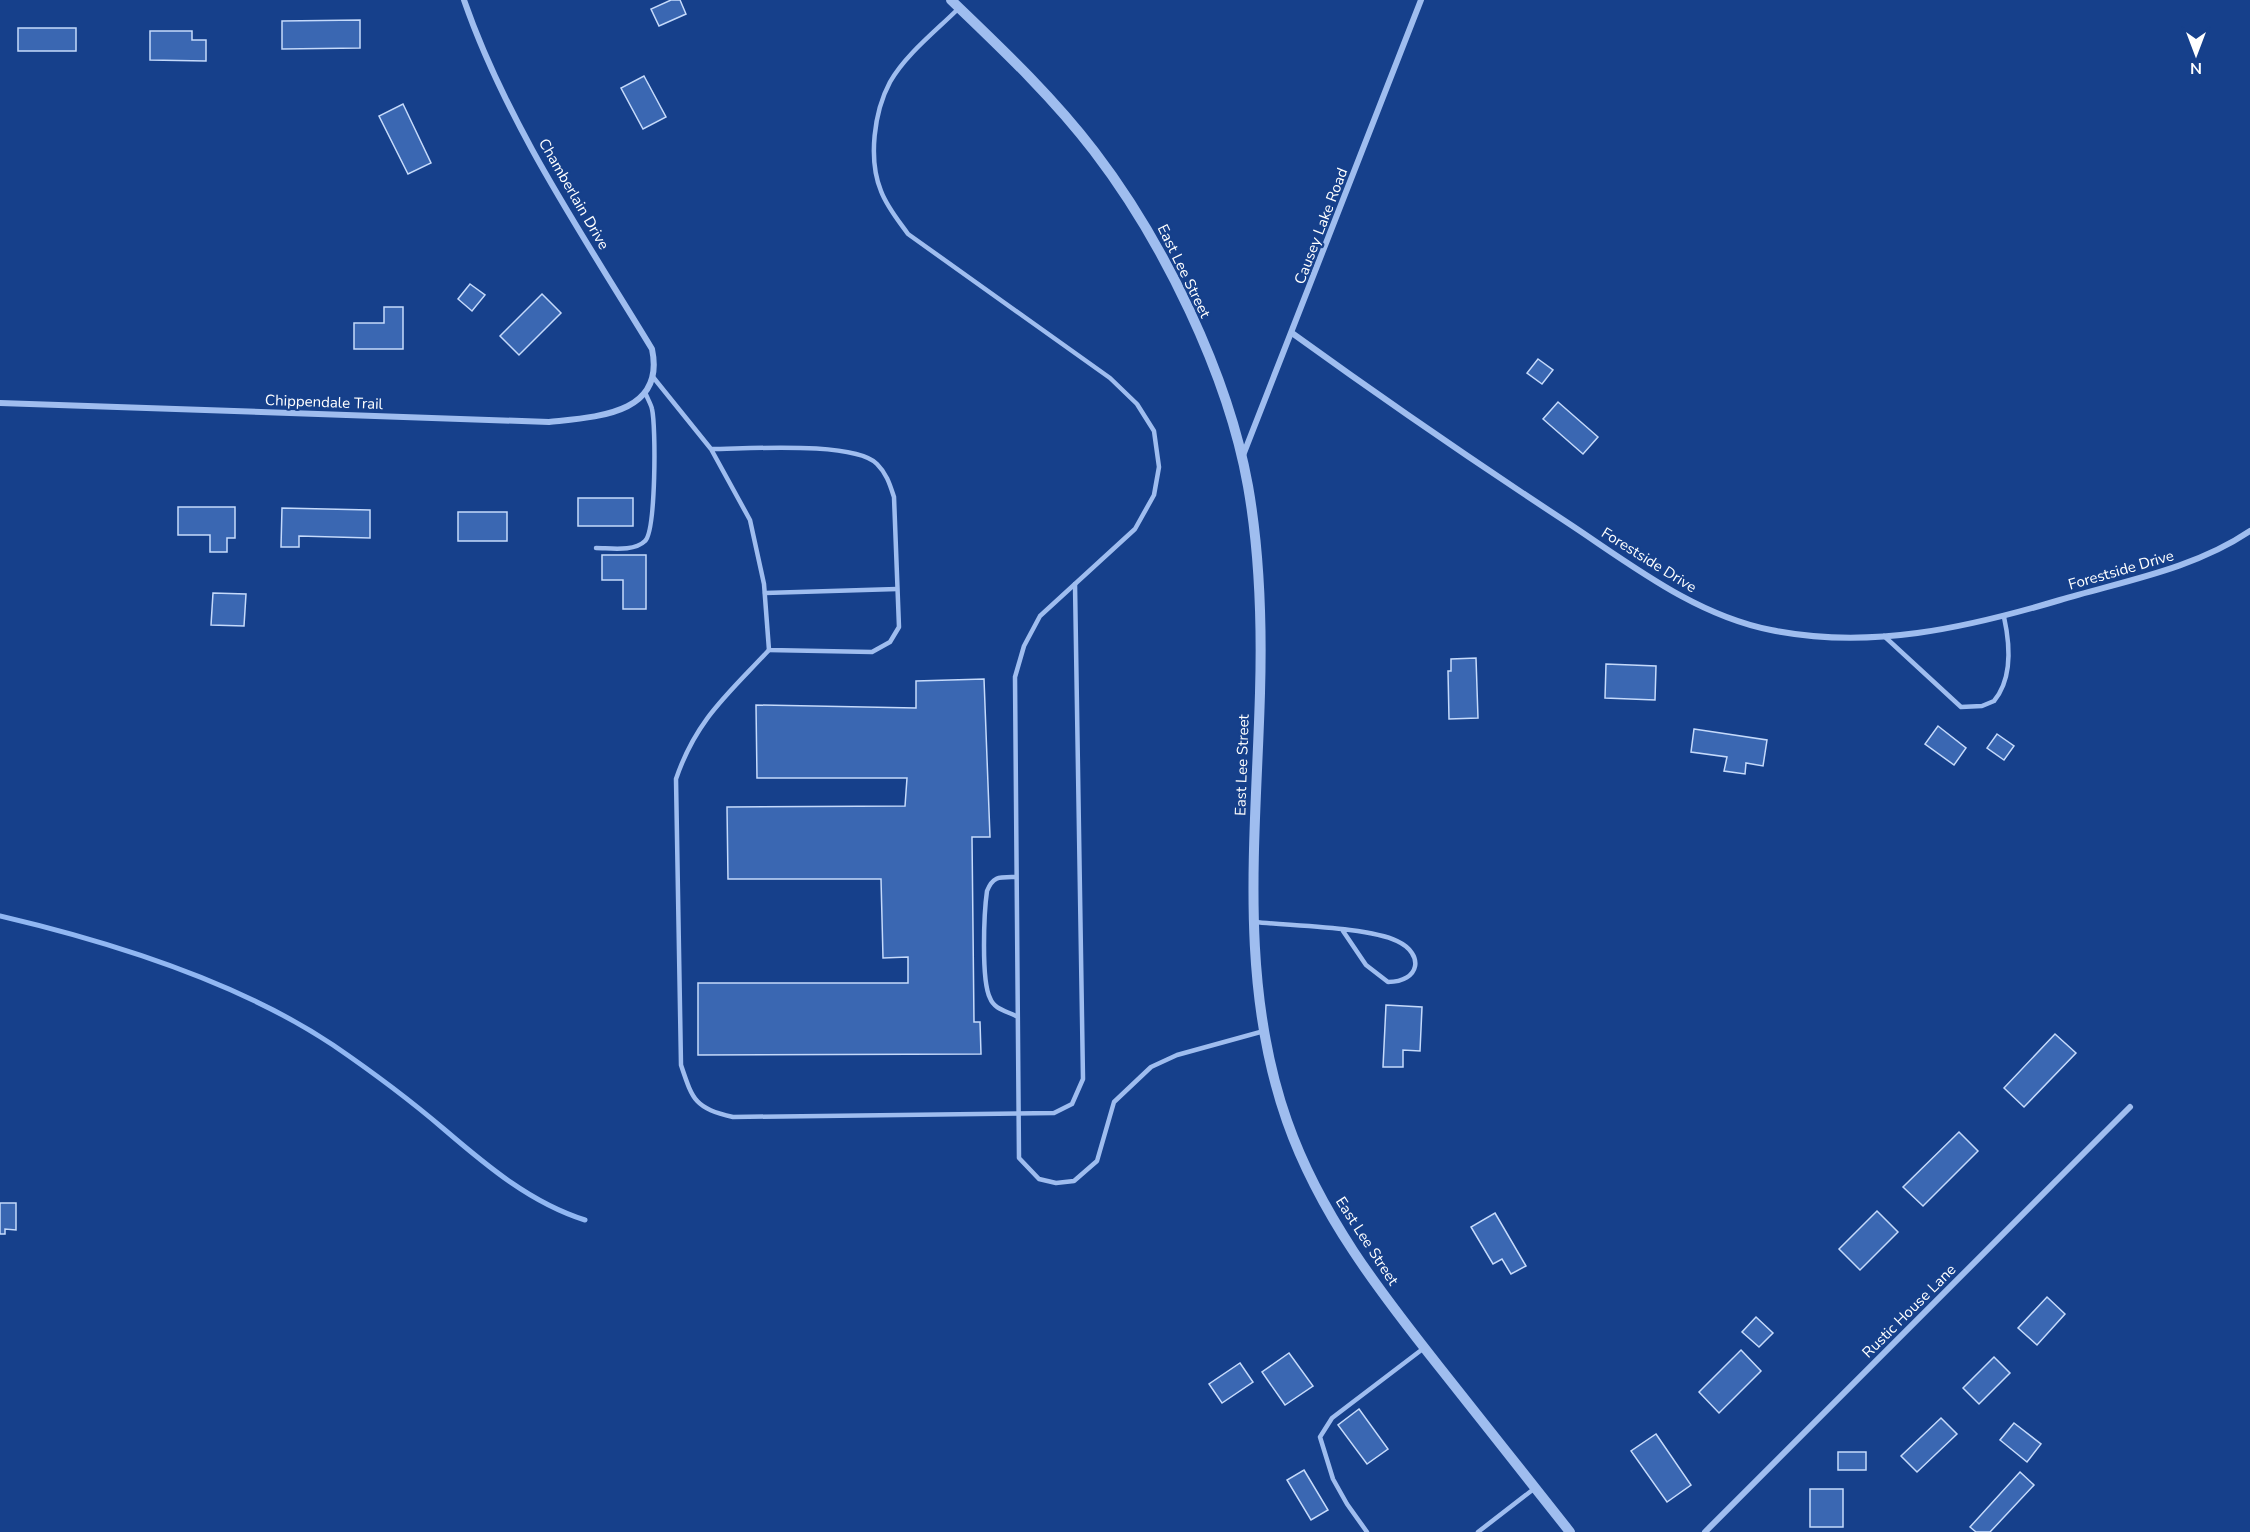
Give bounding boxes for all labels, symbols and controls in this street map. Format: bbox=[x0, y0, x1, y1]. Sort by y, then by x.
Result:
north arrow bbox=[2166, 24, 2226, 84]
text: N bbox=[2190, 57, 2202, 79]
street label: Chamberlain Drive bbox=[534, 135, 614, 253]
street label: Causey Lake Road bbox=[1290, 165, 1352, 287]
street label: East Lee Street bbox=[1153, 221, 1216, 322]
street label: Chippendale Trail bbox=[265, 390, 384, 414]
street label: Forestside Drive bbox=[1598, 523, 1700, 597]
street label: Forestside Drive bbox=[2066, 545, 2176, 595]
street label: East Lee Street bbox=[1230, 713, 1254, 816]
street label: East Lee Street bbox=[1331, 1193, 1403, 1290]
street label: Rustic House Lane bbox=[1858, 1260, 1960, 1362]

